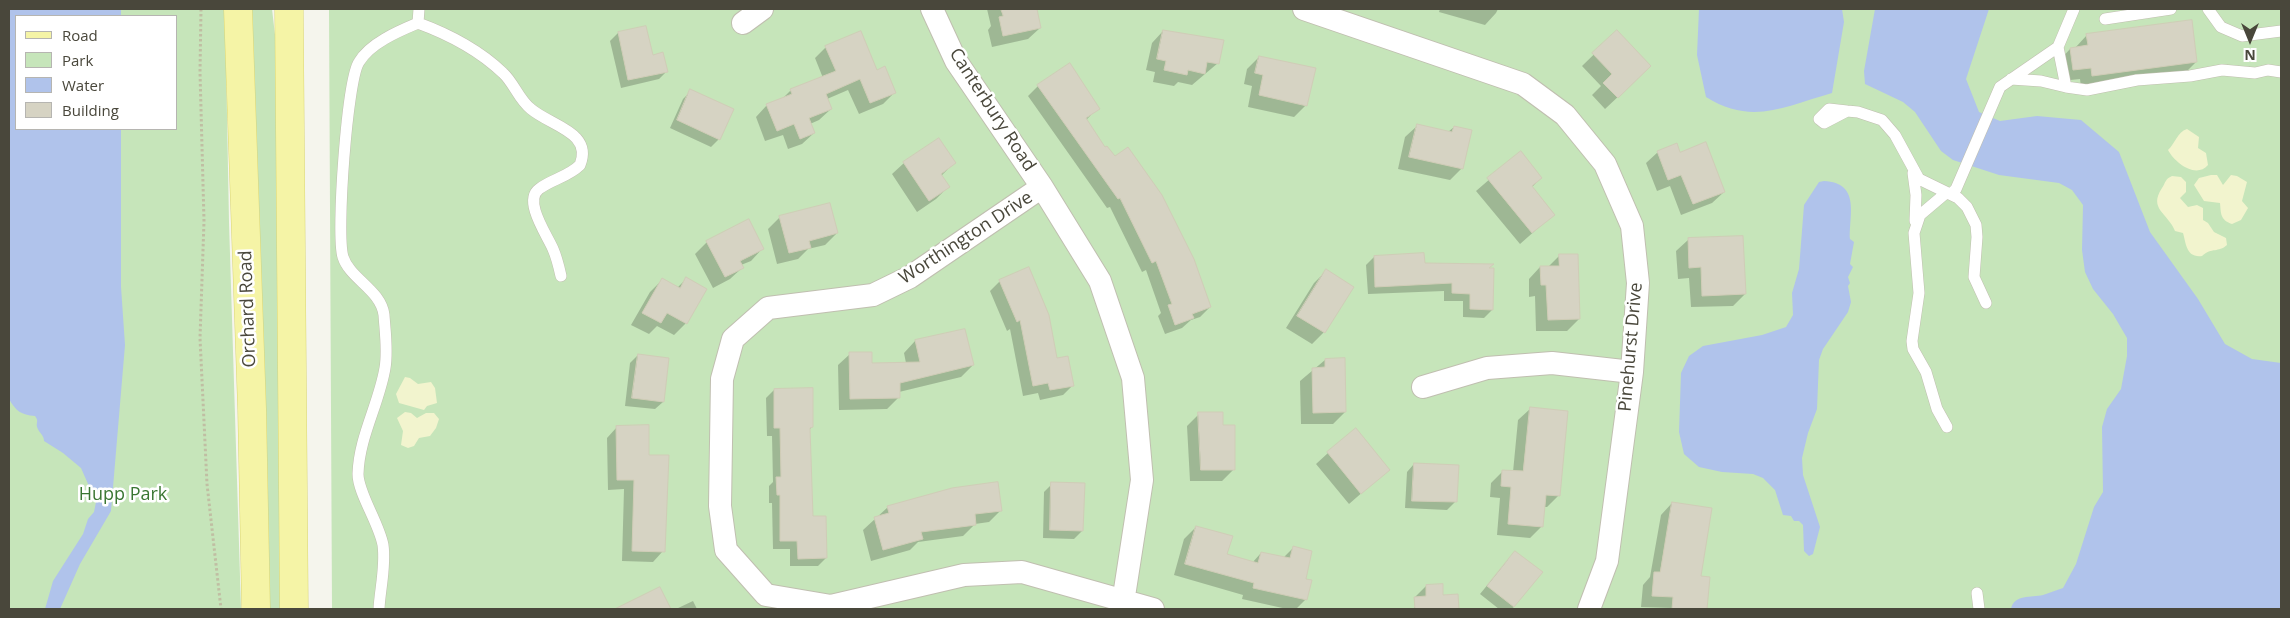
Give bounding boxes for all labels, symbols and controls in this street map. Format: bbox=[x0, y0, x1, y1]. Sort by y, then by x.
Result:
legend bbox=[15, 15, 178, 130]
north arrow bbox=[2225, 15, 2275, 65]
text: Road bbox=[62, 25, 98, 45]
street label: Canterbury Road bbox=[944, 44, 1040, 176]
text: N bbox=[2244, 46, 2256, 65]
text: Park bbox=[62, 50, 93, 70]
text: Water bbox=[62, 75, 104, 95]
text: Building bbox=[62, 100, 119, 120]
street label: Worthington Drive bbox=[895, 187, 1037, 289]
street label: Orchard Road bbox=[235, 250, 261, 368]
street label: Pinehurst Drive bbox=[1615, 281, 1647, 413]
park label: Hupp Park bbox=[79, 484, 167, 506]

